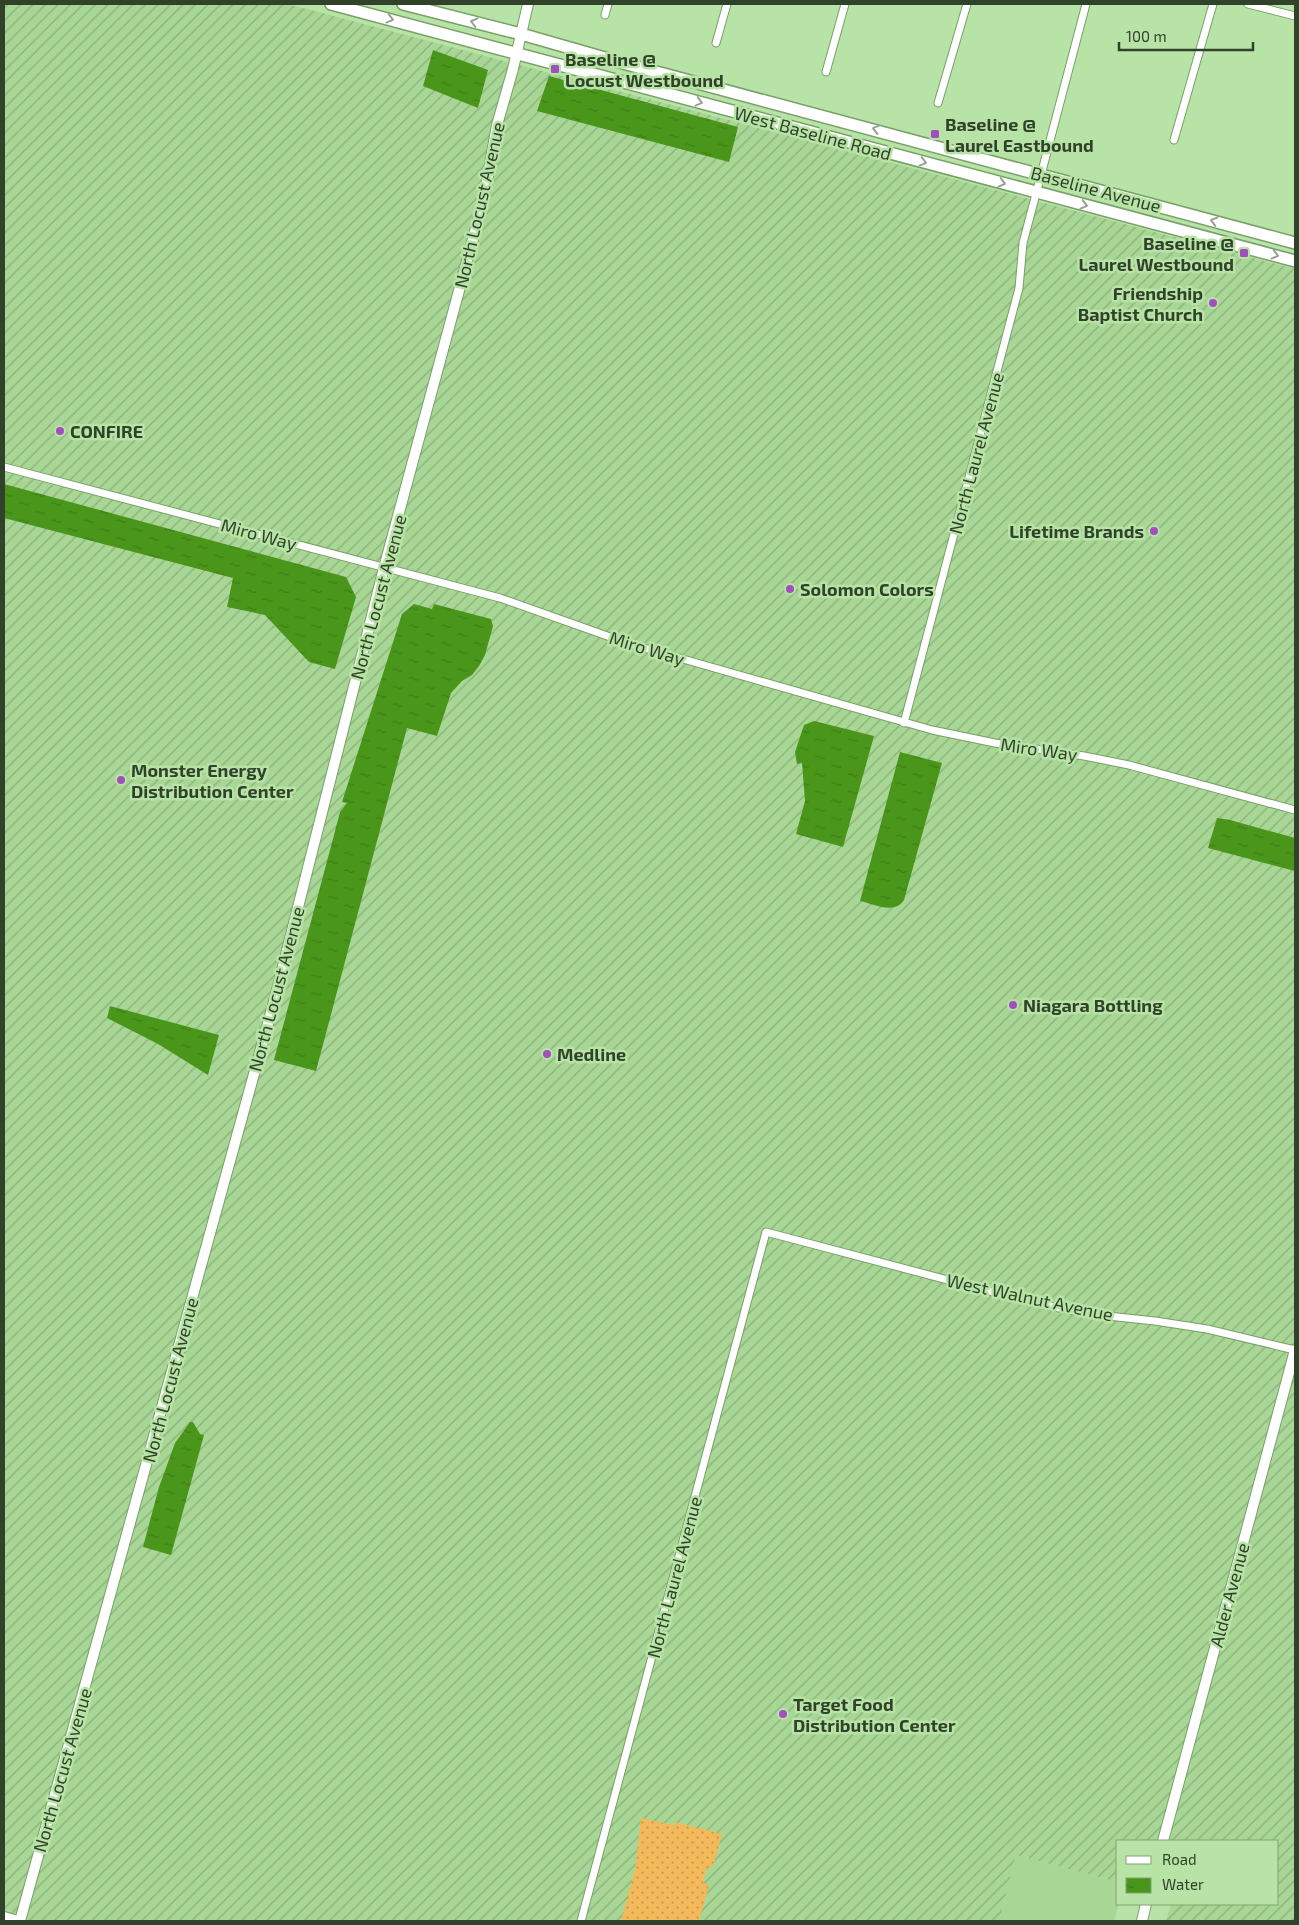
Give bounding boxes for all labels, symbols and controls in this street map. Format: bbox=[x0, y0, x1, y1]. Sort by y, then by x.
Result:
one-way arrow bbox=[385, 13, 394, 24]
one-way arrow bbox=[470, 17, 479, 28]
scale bar bbox=[1119, 20, 1253, 52]
text: 100 m bbox=[1126, 27, 1167, 45]
place label: Baseline @ Locust Westbound bbox=[565, 48, 724, 91]
marker: Baseline @ Locust Westbound bbox=[549, 63, 561, 75]
one-way arrow bbox=[694, 96, 703, 107]
street label: West Baseline Road bbox=[732, 101, 894, 165]
place label: Baseline @ Laurel Eastbound bbox=[945, 113, 1094, 156]
street label: North Locust Avenue bbox=[449, 120, 509, 290]
one-way arrow bbox=[872, 125, 880, 135]
marker: Baseline @ Laurel Eastbound bbox=[929, 128, 941, 140]
one-way arrow bbox=[919, 157, 927, 167]
street label: Baseline Avenue bbox=[1029, 161, 1163, 217]
one-way arrow bbox=[997, 177, 1006, 188]
one-way arrow bbox=[1079, 199, 1087, 209]
one-way arrow bbox=[1210, 216, 1219, 227]
place label: Baseline @ Laurel Westbound bbox=[1079, 232, 1234, 275]
marker: Baseline @ Laurel Westbound bbox=[1238, 247, 1250, 259]
one-way arrow bbox=[1270, 249, 1279, 260]
place label: Friendship Baptist Church bbox=[1078, 282, 1203, 325]
marker: Friendship Baptist Church bbox=[1207, 297, 1219, 309]
street label: North Laurel Avenue bbox=[944, 370, 1008, 536]
place label: CONFIRE bbox=[70, 420, 143, 442]
marker: CONFIRE bbox=[54, 425, 66, 437]
street label: North Locust Avenue bbox=[345, 512, 411, 682]
street label: Miro Way bbox=[219, 513, 300, 555]
place label: Lifetime Brands bbox=[1009, 520, 1144, 542]
marker: Lifetime Brands bbox=[1148, 525, 1160, 537]
place label: Solomon Colors bbox=[800, 578, 934, 600]
marker: Solomon Colors bbox=[784, 583, 796, 595]
street label: Miro Way bbox=[607, 626, 688, 670]
street label: Miro Way bbox=[999, 733, 1079, 765]
place label: Monster Energy Distribution Center bbox=[131, 759, 294, 802]
marker: Monster Energy Distribution Center bbox=[115, 774, 127, 786]
street label: North Locust Avenue bbox=[243, 904, 309, 1074]
place label: Niagara Bottling bbox=[1023, 994, 1163, 1016]
marker: Niagara Bottling bbox=[1007, 999, 1019, 1011]
place label: Medline bbox=[557, 1043, 626, 1065]
marker: Medline bbox=[541, 1048, 553, 1060]
street label: West Walnut Avenue bbox=[945, 1269, 1115, 1325]
street label: North Locust Avenue bbox=[137, 1295, 203, 1465]
street label: North Laurel Avenue bbox=[642, 1494, 706, 1660]
street label: Alder Avenue bbox=[1204, 1540, 1254, 1650]
street label: North Locust Avenue bbox=[28, 1685, 96, 1855]
place label: Target Food Distribution Center bbox=[793, 1693, 956, 1736]
marker: Target Food Distribution Center bbox=[777, 1708, 789, 1720]
legend bbox=[1116, 1840, 1279, 1905]
text: Road bbox=[1162, 1850, 1197, 1868]
text: Water bbox=[1162, 1875, 1204, 1893]

